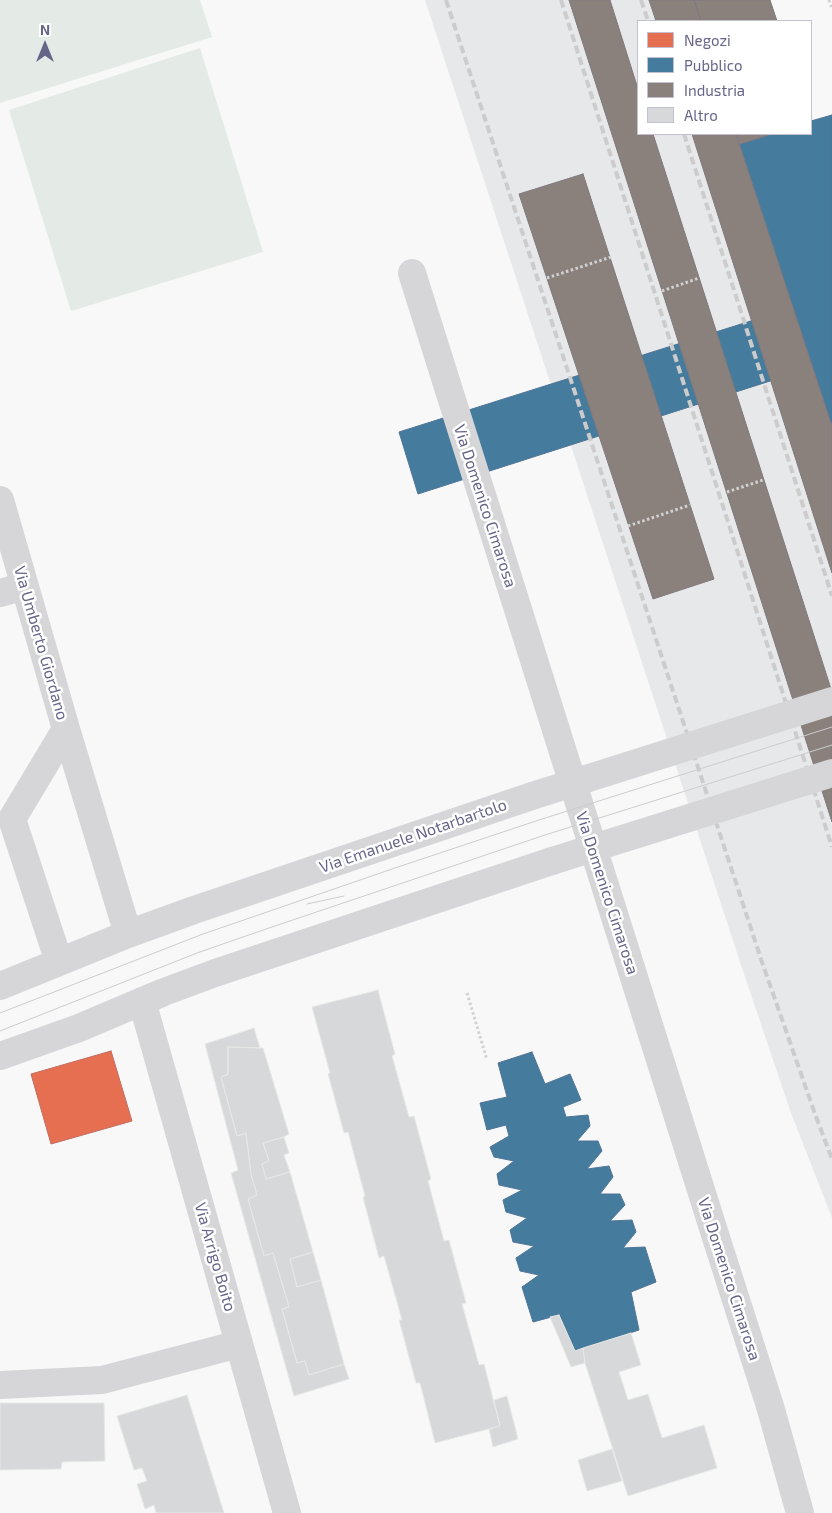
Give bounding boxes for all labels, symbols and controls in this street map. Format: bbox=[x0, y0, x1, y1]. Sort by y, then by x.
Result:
north arrow bbox=[20, 20, 70, 70]
legend bbox=[637, 20, 812, 135]
text: N bbox=[40, 21, 50, 38]
text: Negozi bbox=[684, 31, 731, 49]
text: Pubblico bbox=[684, 56, 742, 74]
text: Industria bbox=[684, 81, 745, 99]
text: Altro bbox=[684, 106, 718, 124]
street label: Via Domenico Cimarosa bbox=[450, 422, 520, 590]
street label: Via Umberto Giordano bbox=[10, 564, 72, 722]
street label: Via Emanuele Notarbartolo bbox=[317, 795, 509, 877]
street label: Via Domenico Cimarosa bbox=[572, 809, 642, 977]
street label: Via Domenico Cimarosa bbox=[694, 1195, 764, 1363]
street label: Via Arrigo Boito bbox=[190, 1200, 240, 1314]

